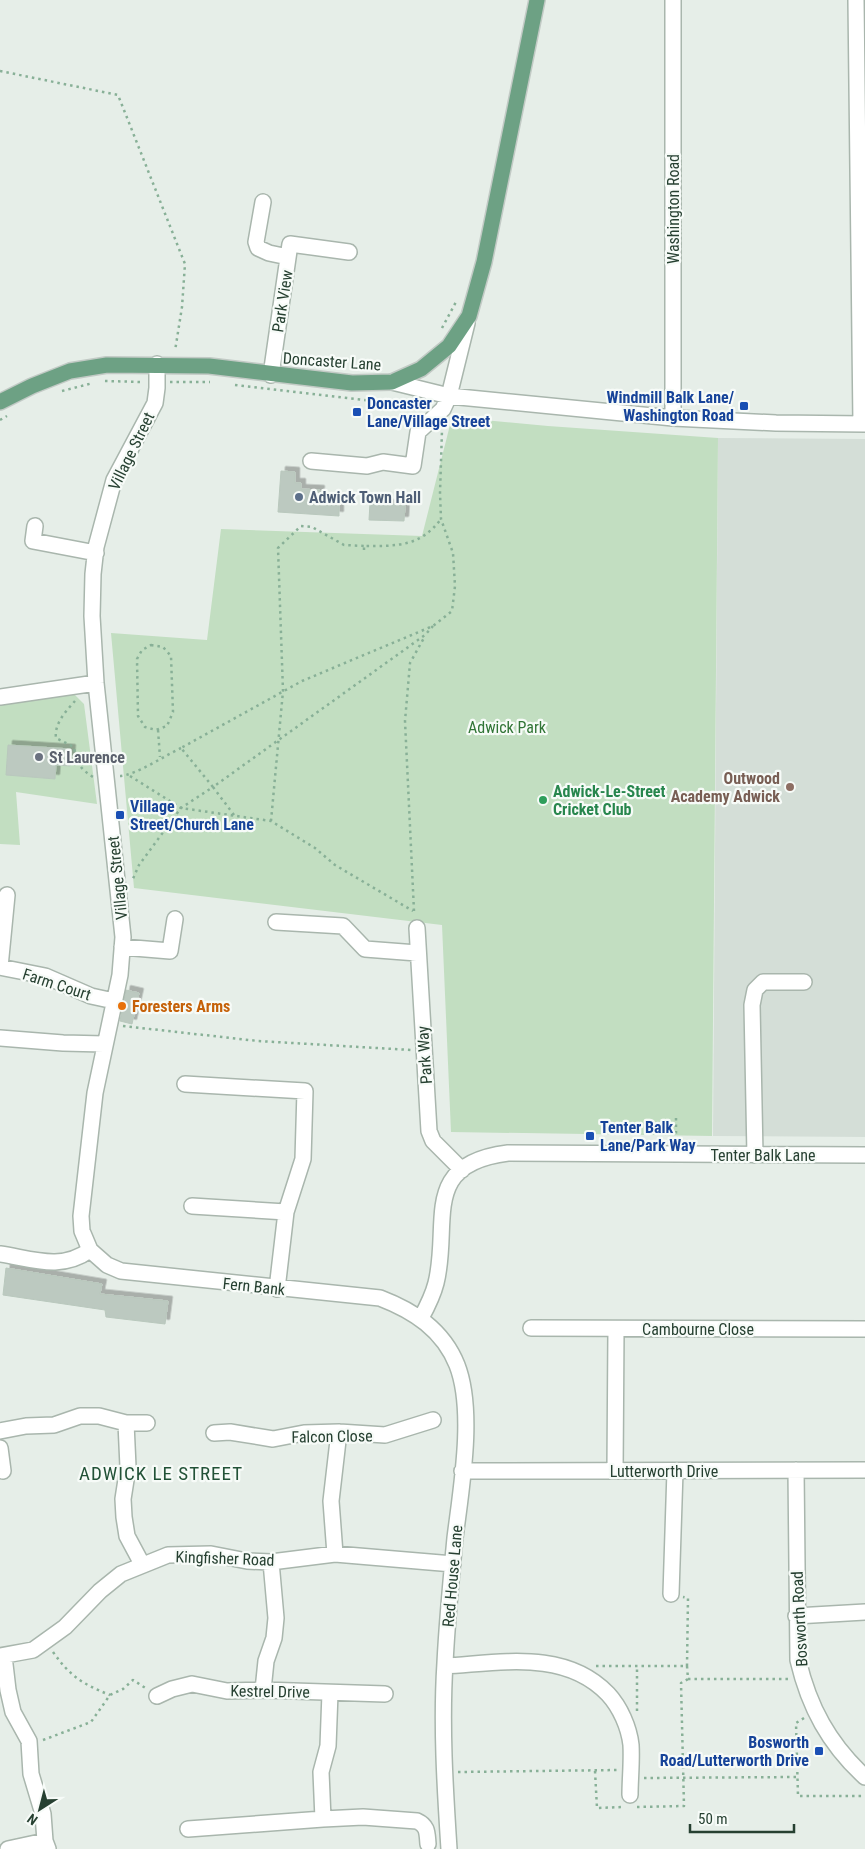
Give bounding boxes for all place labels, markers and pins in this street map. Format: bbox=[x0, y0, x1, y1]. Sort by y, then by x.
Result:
place label: Windmill Balk Lane/ Washington Road bbox=[607, 388, 735, 425]
place label: Doncaster Lane/Village Street bbox=[367, 394, 490, 431]
marker: Windmill Balk Lane/ Washington Road bbox=[738, 400, 750, 412]
marker: Doncaster Lane/Village Street bbox=[351, 406, 363, 418]
place label: Adwick Town Hall bbox=[309, 488, 421, 507]
marker: Adwick Town Hall bbox=[293, 491, 305, 503]
place label: St Laurence bbox=[49, 748, 125, 767]
marker: St Laurence bbox=[33, 751, 45, 763]
place label: Outwood Academy Adwick bbox=[671, 769, 780, 806]
marker: Outwood Academy Adwick bbox=[784, 781, 796, 793]
place label: Adwick-Le-Street Cricket Club bbox=[553, 782, 666, 819]
marker: Adwick-Le-Street Cricket Club bbox=[537, 794, 549, 806]
place label: Village Street/Church Lane bbox=[130, 797, 254, 834]
marker: Village Street/Church Lane bbox=[114, 809, 126, 821]
place label: Foresters Arms bbox=[132, 997, 230, 1016]
marker: Foresters Arms bbox=[116, 1000, 128, 1012]
place label: Tenter Balk Lane/Park Way bbox=[600, 1118, 696, 1155]
marker: Tenter Balk Lane/Park Way bbox=[584, 1130, 596, 1142]
place label: Bosworth Road/Lutterworth Drive bbox=[660, 1733, 809, 1770]
marker: Bosworth Road/Lutterworth Drive bbox=[813, 1745, 825, 1757]

